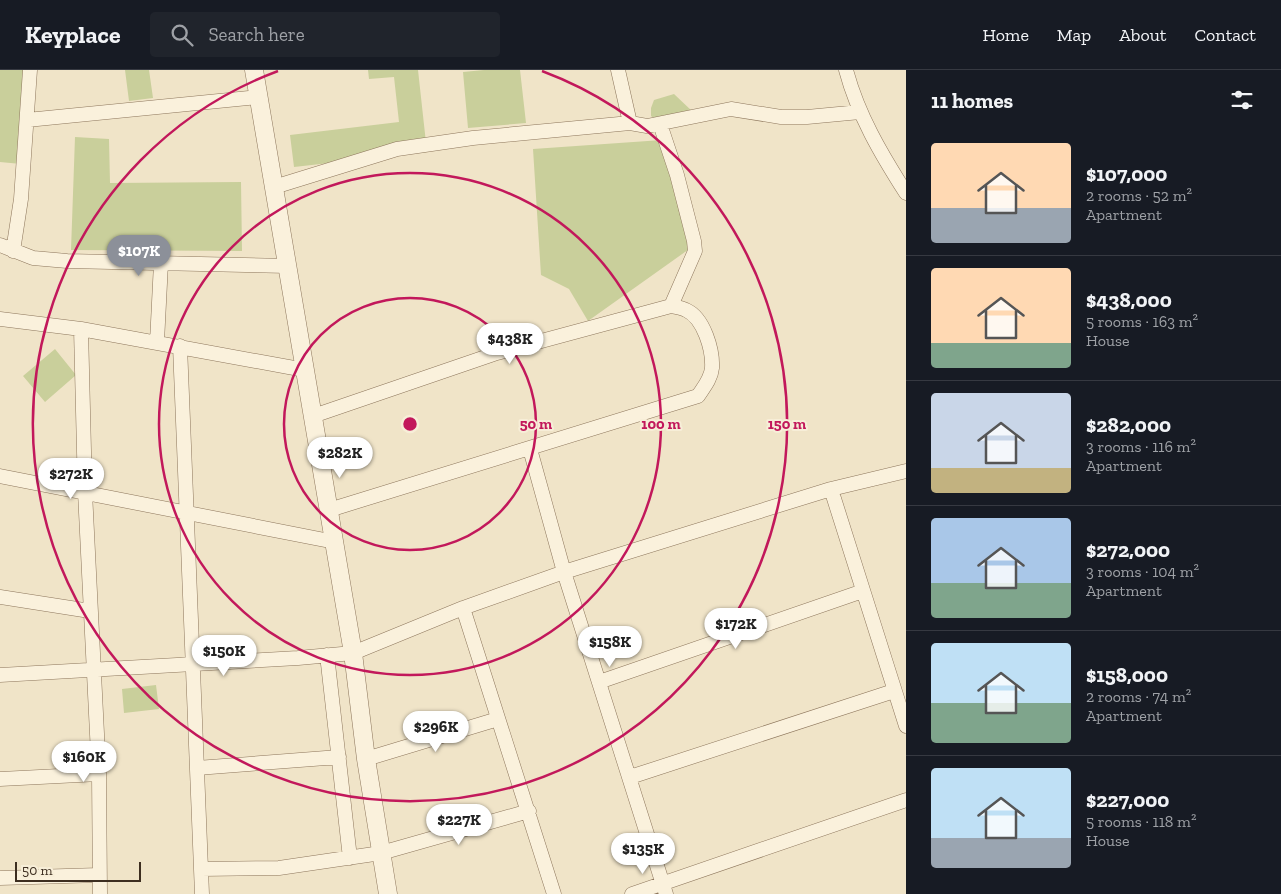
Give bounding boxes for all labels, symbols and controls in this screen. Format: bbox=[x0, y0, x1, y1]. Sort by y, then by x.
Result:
search box bbox=[150, 12, 500, 57]
text: Keyplace bbox=[25, 20, 120, 49]
icon: search bbox=[168, 21, 196, 49]
text: Search here bbox=[208, 23, 305, 46]
text: Home bbox=[982, 24, 1029, 46]
text: Map bbox=[1057, 24, 1091, 46]
text: About bbox=[1119, 24, 1166, 46]
text: Contact bbox=[1194, 24, 1256, 46]
icon: filters bbox=[1228, 86, 1256, 114]
text: 11 homes bbox=[931, 88, 1013, 113]
text: $107,000 bbox=[1086, 161, 1167, 186]
icon: home bbox=[971, 163, 1031, 223]
text: 2 rooms · 52 m² bbox=[1086, 186, 1192, 205]
text: Apartment bbox=[1086, 205, 1162, 224]
pin: $107K bbox=[104, 234, 174, 277]
text: $107K bbox=[118, 241, 160, 260]
text: $438,000 bbox=[1086, 287, 1172, 312]
icon: home bbox=[971, 288, 1031, 348]
text: 5 rooms · 163 m² bbox=[1086, 312, 1198, 331]
pin: $438K bbox=[475, 322, 545, 365]
text: $438K bbox=[488, 329, 532, 348]
text: House bbox=[1086, 331, 1129, 350]
text: $282,000 bbox=[1086, 412, 1171, 437]
icon: home bbox=[971, 413, 1031, 473]
centre of rings bbox=[401, 415, 419, 433]
text: 50 m bbox=[520, 415, 552, 433]
text: 100 m bbox=[641, 415, 681, 433]
text: 150 m bbox=[768, 415, 806, 433]
pin: $282K bbox=[305, 436, 375, 479]
text: 3 rooms · 116 m² bbox=[1086, 437, 1196, 456]
text: $282K bbox=[318, 443, 362, 462]
text: Apartment bbox=[1086, 456, 1162, 475]
pin: $272K bbox=[36, 458, 106, 500]
text: $272K bbox=[49, 464, 93, 483]
text: $272,000 bbox=[1086, 537, 1170, 562]
icon: home bbox=[971, 538, 1031, 598]
text: 3 rooms · 104 m² bbox=[1086, 562, 1199, 581]
text: Apartment bbox=[1086, 581, 1162, 600]
pin: $172K bbox=[701, 608, 771, 650]
text: $172K bbox=[715, 614, 757, 633]
pin: $158K bbox=[575, 626, 645, 668]
text: $158K bbox=[589, 632, 631, 651]
pin: $150K bbox=[189, 634, 259, 677]
text: $150K bbox=[203, 641, 245, 660]
text: $158,000 bbox=[1086, 662, 1168, 687]
icon: home bbox=[971, 663, 1031, 723]
text: 2 rooms · 74 m² bbox=[1086, 687, 1191, 706]
text: Apartment bbox=[1086, 706, 1162, 725]
pin: $296K bbox=[401, 710, 471, 753]
text: $296K bbox=[414, 717, 458, 736]
pin: $160K bbox=[49, 740, 119, 783]
text: $160K bbox=[63, 747, 105, 766]
text: $227,000 bbox=[1086, 787, 1169, 812]
icon: home bbox=[971, 788, 1031, 848]
pin: $227K bbox=[424, 804, 494, 846]
text: $227K bbox=[437, 810, 481, 829]
text: 5 rooms · 118 m² bbox=[1086, 812, 1196, 831]
text: House bbox=[1086, 831, 1129, 850]
pin: $135K bbox=[608, 832, 678, 875]
text: $135K bbox=[622, 839, 664, 858]
scale bar bbox=[15, 859, 141, 882]
text: 50 m bbox=[22, 862, 53, 879]

